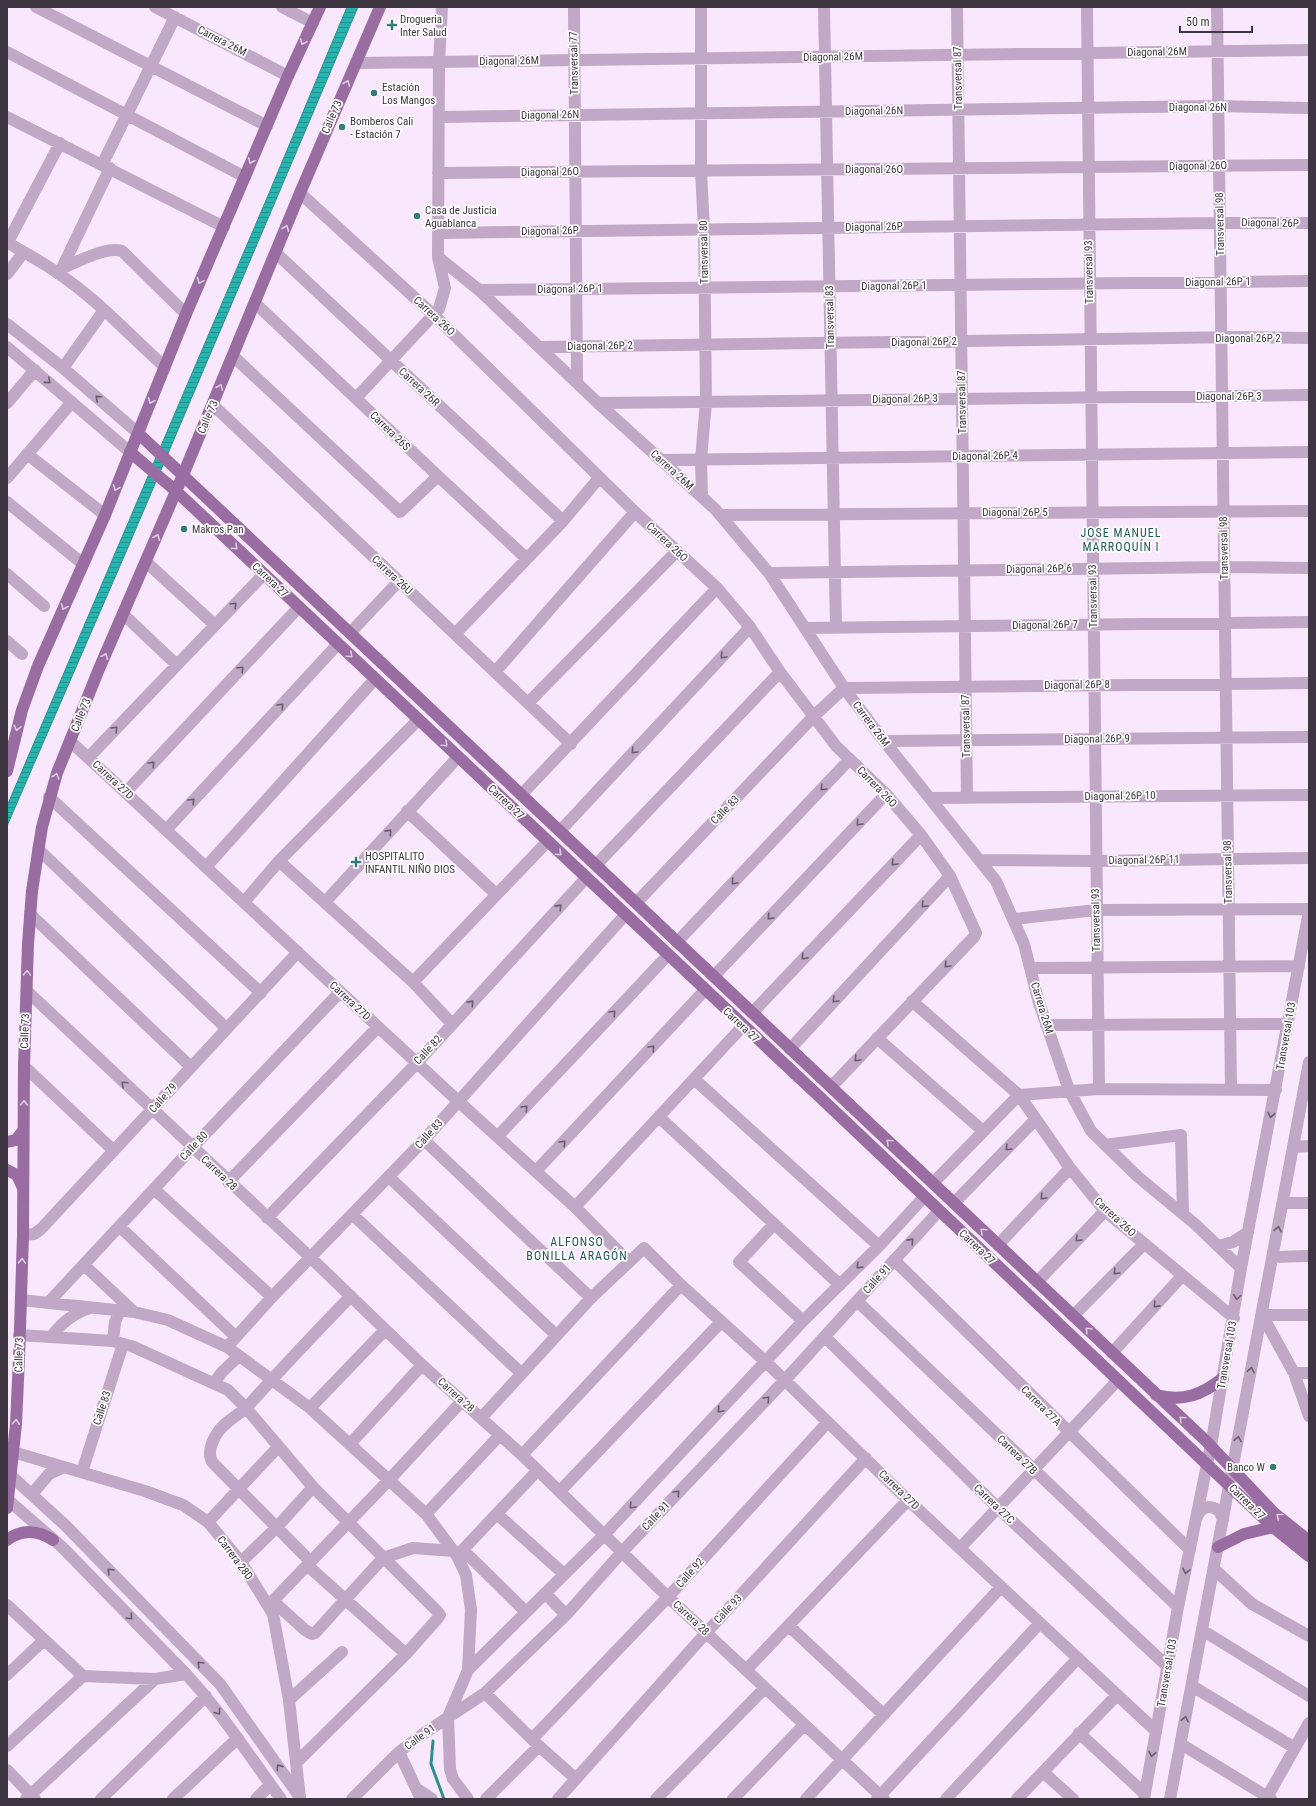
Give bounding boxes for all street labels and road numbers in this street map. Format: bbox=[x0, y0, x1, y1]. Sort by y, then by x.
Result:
street label: Carrera 26M bbox=[195, 23, 249, 59]
street label: Transversal 77 bbox=[567, 31, 581, 95]
street label: Diagonal 26M bbox=[1127, 45, 1187, 59]
street label: Transversal 87 bbox=[951, 46, 965, 110]
street label: Diagonal 26M bbox=[803, 50, 863, 64]
street label: Diagonal 26M bbox=[479, 54, 539, 68]
street label: Calle 73 bbox=[319, 98, 345, 136]
street label: Diagonal 26N bbox=[1169, 101, 1227, 114]
street label: Diagonal 26N bbox=[845, 104, 903, 118]
street label: Diagonal 26N bbox=[521, 108, 579, 122]
street label: Diagonal 26O bbox=[1169, 159, 1227, 173]
street label: Diagonal 26O bbox=[845, 163, 903, 176]
street label: Diagonal 26O bbox=[521, 165, 579, 179]
street label: Transversal 98 bbox=[1213, 192, 1227, 256]
street label: Diagonal 26P bbox=[1241, 216, 1299, 230]
street label: Transversal 80 bbox=[697, 220, 711, 284]
street label: Diagonal 26P bbox=[845, 220, 903, 234]
street label: Diagonal 26P bbox=[521, 224, 579, 238]
street label: Transversal 93 bbox=[1082, 240, 1096, 304]
street label: Diagonal 26P 1 bbox=[1185, 275, 1251, 289]
street label: Diagonal 26P 1 bbox=[861, 279, 927, 293]
street label: Diagonal 26P 1 bbox=[537, 282, 603, 296]
street label: Transversal 83 bbox=[823, 285, 837, 349]
street label: Carrera 26O bbox=[411, 294, 457, 338]
street label: Diagonal 26P 2 bbox=[1215, 332, 1281, 345]
street label: Diagonal 26P 2 bbox=[891, 335, 957, 349]
street label: Diagonal 26P 2 bbox=[567, 339, 633, 353]
street label: Carrera 26R bbox=[396, 365, 442, 409]
street label: Transversal 87 bbox=[955, 370, 969, 434]
street label: Diagonal 26P 3 bbox=[1196, 390, 1262, 403]
street label: Diagonal 26P 3 bbox=[872, 392, 938, 406]
street label: Calle 73 bbox=[195, 398, 221, 436]
street label: Carrera 26S bbox=[367, 409, 413, 454]
street label: Carrera 26M bbox=[648, 447, 696, 493]
street label: Diagonal 26P 4 bbox=[952, 449, 1018, 463]
street label: Diagonal 26P 5 bbox=[982, 506, 1048, 519]
street label: Transversal 98 bbox=[1217, 516, 1231, 580]
street label: Carrera 26O bbox=[644, 520, 690, 564]
street label: Carrera 26U bbox=[369, 553, 415, 597]
street label: Carrera 27 bbox=[249, 560, 291, 600]
street label: Diagonal 26P 6 bbox=[1006, 562, 1072, 576]
street label: Transversal 93 bbox=[1086, 564, 1100, 628]
street label: Diagonal 26P 7 bbox=[1012, 618, 1078, 632]
street label: Diagonal 26P 8 bbox=[1044, 678, 1110, 692]
street label: Transversal 87 bbox=[959, 694, 973, 758]
street label: Calle 73 bbox=[68, 696, 94, 734]
street label: Carrera 26M bbox=[850, 699, 892, 749]
street label: Diagonal 26P 9 bbox=[1064, 732, 1130, 746]
street label: Carrera 27D bbox=[90, 758, 136, 802]
street label: Carrera 26O bbox=[854, 764, 900, 810]
street label: Carrera 27 bbox=[485, 782, 527, 822]
street label: Diagonal 26P 10 bbox=[1084, 789, 1156, 803]
street label: Calle 83 bbox=[708, 793, 742, 827]
street label: Transversal 98 bbox=[1221, 840, 1235, 904]
street label: Diagonal 26P 11 bbox=[1108, 853, 1180, 867]
street label: Transversal 93 bbox=[1089, 888, 1103, 952]
street label: Carrera 27D bbox=[327, 979, 373, 1023]
street label: Carrera 26M bbox=[1028, 981, 1056, 1035]
street label: Transversal 103 bbox=[1274, 1001, 1298, 1071]
street label: Carrera 27 bbox=[720, 1005, 762, 1045]
street label: Calle 73 bbox=[18, 1013, 32, 1049]
street label: Calle 82 bbox=[411, 1033, 445, 1067]
street label: Calle 79 bbox=[146, 1081, 180, 1115]
street label: Calle 83 bbox=[412, 1117, 446, 1151]
street label: Calle 80 bbox=[177, 1129, 211, 1163]
street label: Carrera 28 bbox=[198, 1153, 240, 1193]
street label: Carrera 26O bbox=[1092, 1195, 1138, 1239]
street label: Carrera 27 bbox=[956, 1227, 998, 1267]
street label: Calle 91 bbox=[860, 1262, 894, 1296]
street label: Transversal 103 bbox=[1215, 1320, 1239, 1390]
street label: Calle 73 bbox=[12, 1337, 26, 1373]
street label: Carrera 28 bbox=[435, 1375, 477, 1415]
street label: Carrera 27A bbox=[1018, 1383, 1064, 1429]
street label: Calle 83 bbox=[90, 1389, 114, 1427]
street label: Carrera 27B bbox=[994, 1433, 1040, 1477]
street label: Carrera 27D bbox=[876, 1467, 922, 1513]
street label: Carrera 27C bbox=[971, 1482, 1017, 1526]
street label: Carrera 27 bbox=[1226, 1482, 1268, 1522]
street label: Calle 91 bbox=[639, 1499, 673, 1533]
street label: Carrera 28D bbox=[214, 1534, 256, 1582]
street label: Calle 92 bbox=[673, 1556, 707, 1590]
street label: Calle 93 bbox=[711, 1592, 745, 1626]
street label: Carrera 28 bbox=[670, 1598, 712, 1638]
street label: Transversal 103 bbox=[1155, 1638, 1179, 1708]
street label: Calle 91 bbox=[402, 1721, 438, 1753]

